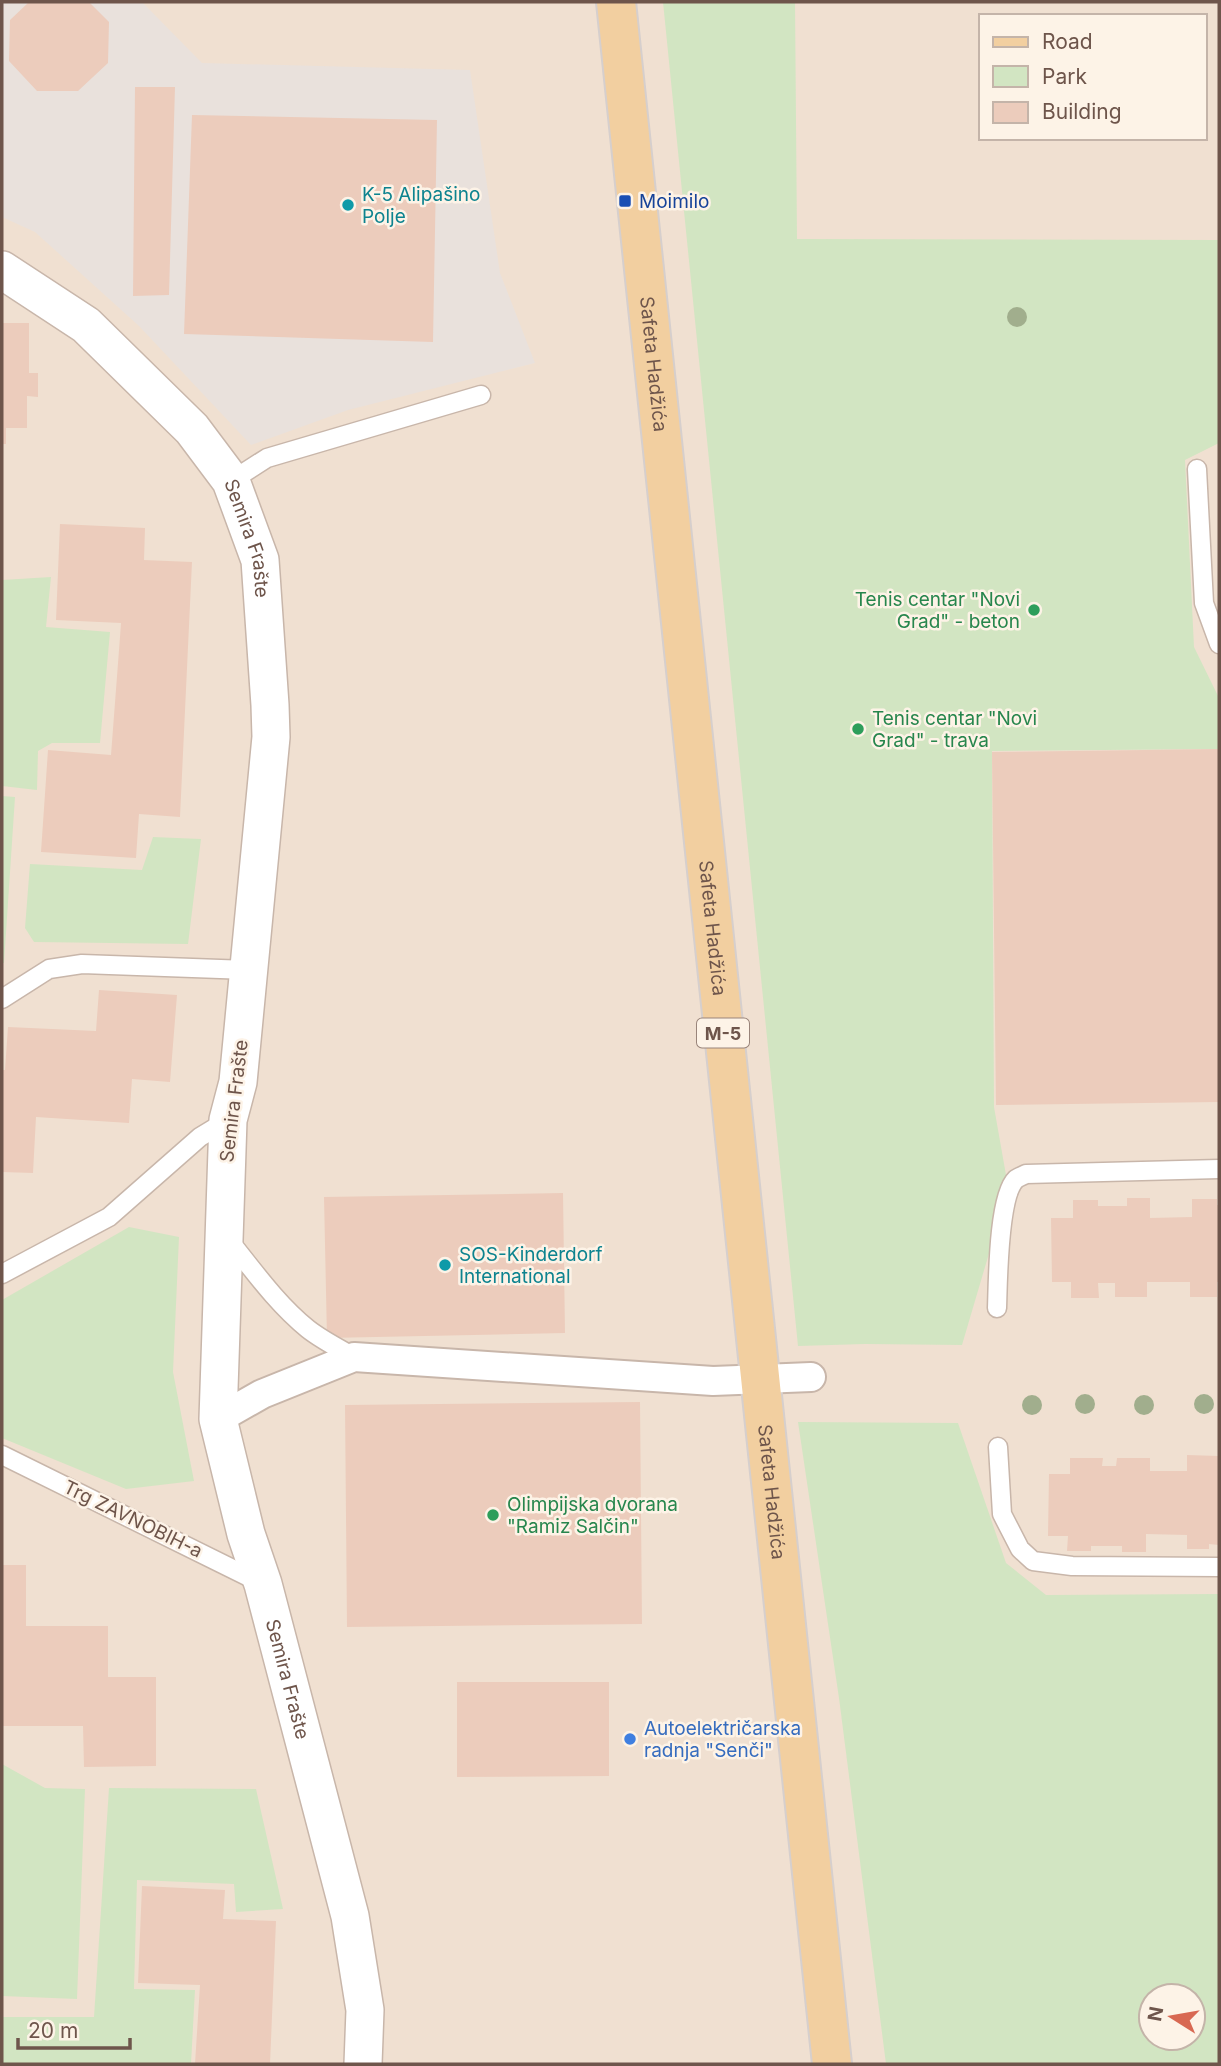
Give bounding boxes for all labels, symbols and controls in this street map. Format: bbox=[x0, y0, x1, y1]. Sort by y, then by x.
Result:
legend bbox=[979, 14, 1207, 140]
text: Road bbox=[1042, 29, 1093, 54]
text: Park bbox=[1042, 64, 1087, 89]
text: Building bbox=[1042, 99, 1122, 124]
place label: K-5 Alipašino Polje bbox=[362, 183, 480, 228]
place label: Moimilo bbox=[639, 190, 709, 213]
marker: Moimilo bbox=[617, 193, 633, 209]
marker: K-5 Alipašino Polje bbox=[340, 197, 356, 213]
street label: Safeta Hadžića bbox=[635, 295, 672, 433]
street label: Semira Frašte bbox=[220, 476, 274, 598]
place label: Tenis centar "Novi Grad" - beton bbox=[855, 588, 1020, 633]
marker: Tenis centar "Novi Grad" - beton bbox=[1026, 602, 1042, 618]
place label: Tenis centar "Novi Grad" - trava bbox=[872, 707, 1037, 752]
marker: Tenis centar "Novi Grad" - trava bbox=[850, 721, 866, 737]
street label: Safeta Hadžića bbox=[694, 859, 732, 997]
road number: M-5 bbox=[697, 1018, 749, 1048]
street label: Semira Frašte bbox=[215, 1038, 253, 1164]
place label: SOS-Kinderdorf International bbox=[459, 1243, 603, 1288]
marker: SOS-Kinderdorf International bbox=[437, 1257, 453, 1273]
street label: Safeta Hadžića bbox=[754, 1423, 791, 1561]
street label: Trg ZAVNOBIH-a bbox=[60, 1475, 206, 1563]
place label: Olimpijska dvorana "Ramiz Salčin" bbox=[507, 1493, 678, 1538]
marker: Olimpijska dvorana "Ramiz Salčin" bbox=[485, 1507, 501, 1523]
street label: Semira Frašte bbox=[261, 1617, 315, 1742]
place label: Autoelektričarska radnja "Senči" bbox=[644, 1717, 801, 1762]
marker: Autoelektričarska radnja "Senči" bbox=[622, 1731, 638, 1747]
north arrow bbox=[1137, 1982, 1207, 2052]
text: N bbox=[1143, 2005, 1168, 2023]
scale bar bbox=[18, 2007, 130, 2050]
text: 20 m bbox=[28, 2018, 78, 2043]

